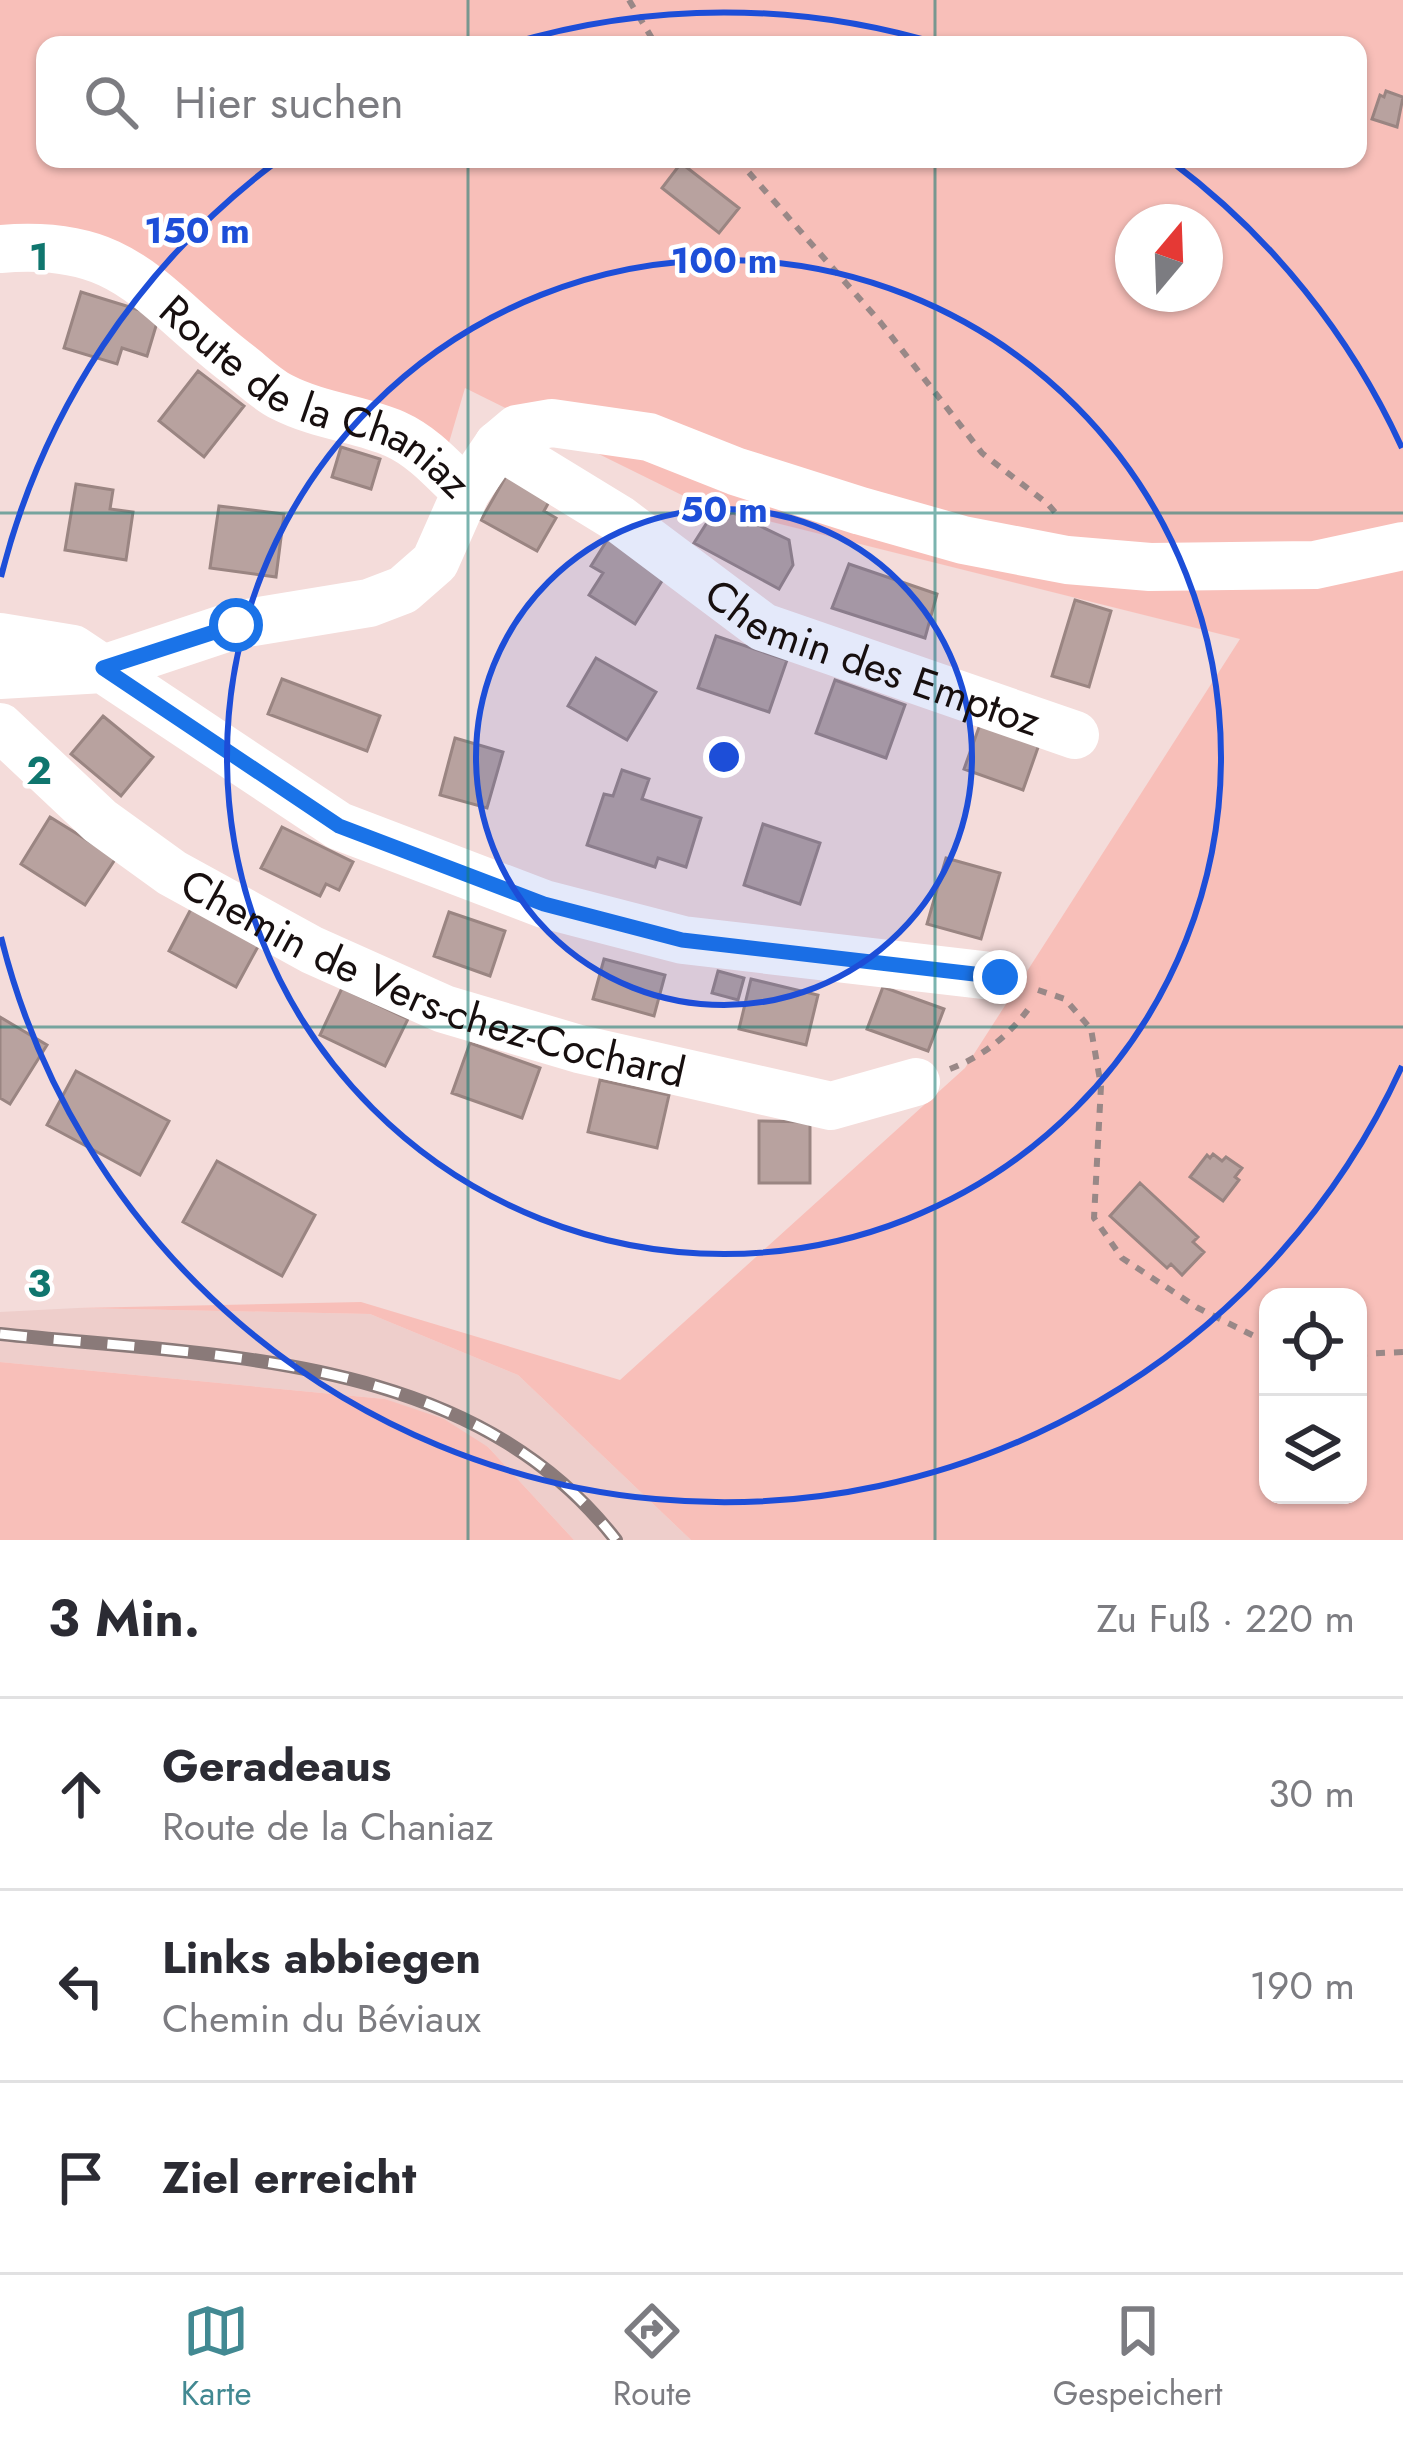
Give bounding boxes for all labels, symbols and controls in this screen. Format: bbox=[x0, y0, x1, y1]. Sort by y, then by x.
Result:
search box bbox=[36, 36, 1367, 168]
icon: search bbox=[78, 69, 144, 135]
text: Hier suchen bbox=[174, 70, 404, 135]
text: 150 m bbox=[144, 204, 250, 256]
north arrow bbox=[1115, 204, 1223, 312]
text: 1 bbox=[29, 228, 49, 285]
text: 100 m bbox=[671, 234, 777, 286]
street label: Route de la Chaniaz bbox=[146, 280, 485, 512]
text: 50 m bbox=[680, 483, 768, 535]
street label: Chemin des Emptoz bbox=[692, 564, 1049, 752]
route start bbox=[209, 598, 263, 652]
centre of rings bbox=[703, 736, 745, 778]
text: 2 bbox=[26, 742, 52, 799]
street label: Chemin de Vers-chez-Cochard bbox=[170, 854, 691, 1103]
route end bbox=[973, 950, 1027, 1004]
text: 3 bbox=[27, 1255, 51, 1312]
map controls bbox=[1259, 1288, 1367, 1504]
button: locate bbox=[1259, 1288, 1367, 1396]
button: layers bbox=[1259, 1396, 1367, 1504]
text: 3 Min. bbox=[48, 1581, 200, 1655]
text: Zu Fuß · 220 m bbox=[1097, 1590, 1355, 1647]
text: Geradeaus bbox=[162, 1733, 391, 1798]
icon: ahead bbox=[48, 1761, 114, 1827]
text: 30 m bbox=[1268, 1765, 1355, 1822]
text: Route de la Chaniaz bbox=[162, 1798, 493, 1855]
text: Links abbiegen bbox=[162, 1925, 481, 1990]
icon: left bbox=[48, 1953, 114, 2019]
text: 190 m bbox=[1249, 1957, 1355, 2014]
text: Chemin du Béviaux bbox=[162, 1990, 481, 2047]
icon: arrive bbox=[48, 2145, 114, 2211]
text: Ziel erreicht bbox=[162, 2145, 416, 2210]
tab: Karte bbox=[181, 2298, 251, 2417]
tab: Route bbox=[613, 2298, 691, 2417]
tab: Gespeichert bbox=[1053, 2298, 1222, 2417]

